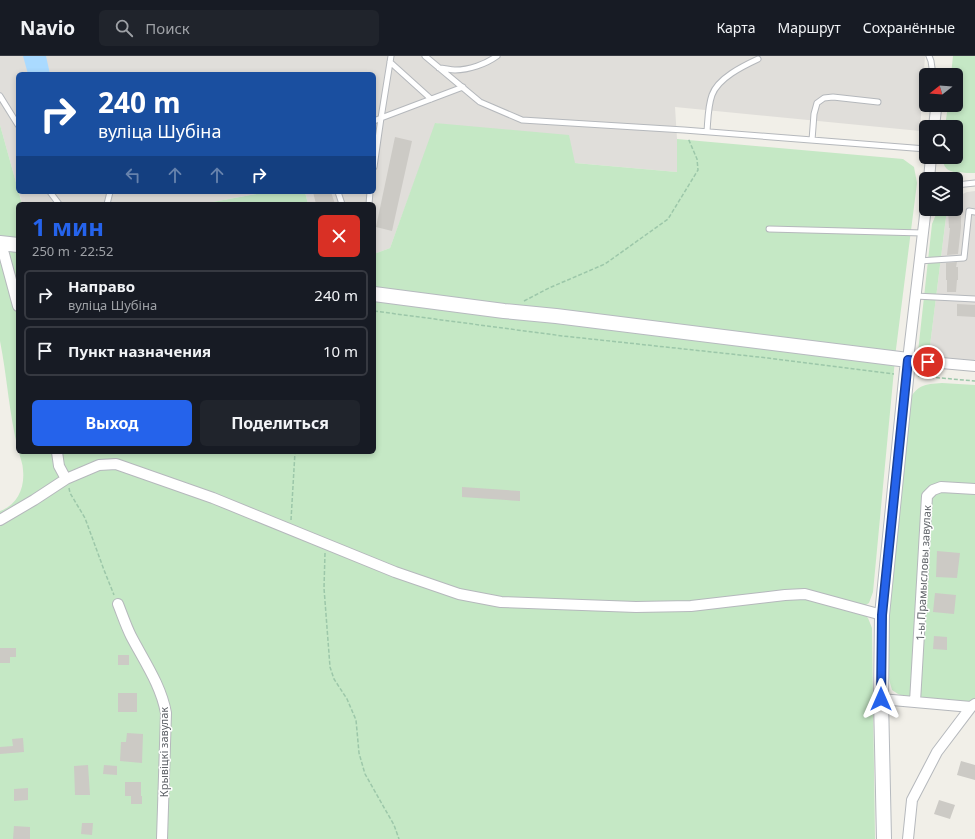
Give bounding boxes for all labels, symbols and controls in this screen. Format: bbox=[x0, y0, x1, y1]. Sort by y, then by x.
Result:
search box bbox=[99, 10, 379, 46]
text: Navio bbox=[20, 15, 75, 41]
icon: search bbox=[113, 17, 135, 39]
text: Поиск bbox=[145, 18, 190, 38]
text: Карта bbox=[716, 18, 755, 37]
text: Маршрут bbox=[777, 18, 841, 37]
text: Сохранённые bbox=[863, 18, 955, 37]
north arrow bbox=[919, 68, 963, 112]
map controls bbox=[919, 68, 963, 216]
text: 240 m bbox=[98, 83, 181, 121]
icon: right bbox=[32, 88, 84, 140]
text: вуліца Шубіна bbox=[98, 119, 221, 143]
button: search bbox=[919, 120, 963, 164]
icon: left bbox=[122, 164, 144, 186]
icon: ahead bbox=[164, 164, 186, 186]
icon: ahead bbox=[206, 164, 228, 186]
icon: right bbox=[248, 164, 270, 186]
button: layers bbox=[919, 172, 963, 216]
text: 1 мин bbox=[32, 210, 104, 243]
button: close bbox=[318, 215, 360, 257]
text: 250 m · 22:52 bbox=[32, 242, 113, 260]
text: Направо bbox=[68, 276, 135, 296]
icon: right bbox=[34, 284, 56, 306]
text: 240 m bbox=[314, 285, 358, 305]
text: вуліца Шубіна bbox=[68, 296, 157, 314]
icon: arrive bbox=[34, 340, 56, 362]
text: Пункт назначения bbox=[68, 341, 211, 361]
text: 10 m bbox=[323, 341, 358, 361]
pin bbox=[911, 345, 945, 379]
icon: arrive bbox=[917, 351, 939, 373]
button: Выход bbox=[32, 400, 192, 446]
button: Поделиться bbox=[200, 400, 360, 446]
street label: 1-ы Прамысловы завулак bbox=[912, 505, 934, 641]
position arrow bbox=[860, 678, 902, 720]
street label: Крывіцкі завулак bbox=[156, 707, 171, 797]

